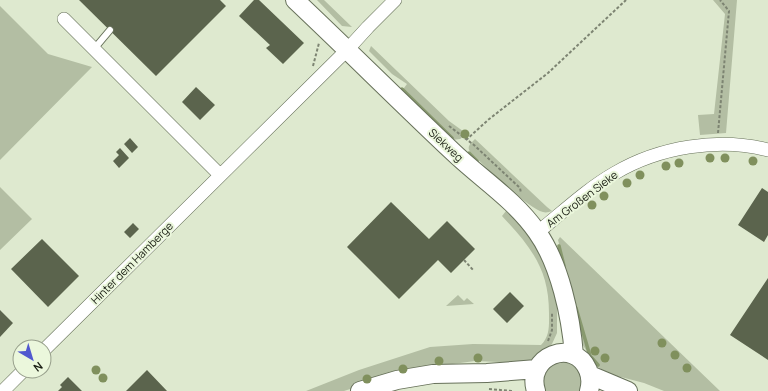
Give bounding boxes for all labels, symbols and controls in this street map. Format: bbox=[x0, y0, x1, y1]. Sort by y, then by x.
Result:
street label: Siekweg bbox=[426, 125, 467, 165]
street label: Am Großen Sieke bbox=[543, 166, 621, 230]
street label: Hinter dem Hamberge bbox=[87, 218, 176, 307]
north arrow bbox=[12, 339, 52, 379]
text: N bbox=[31, 359, 46, 376]

